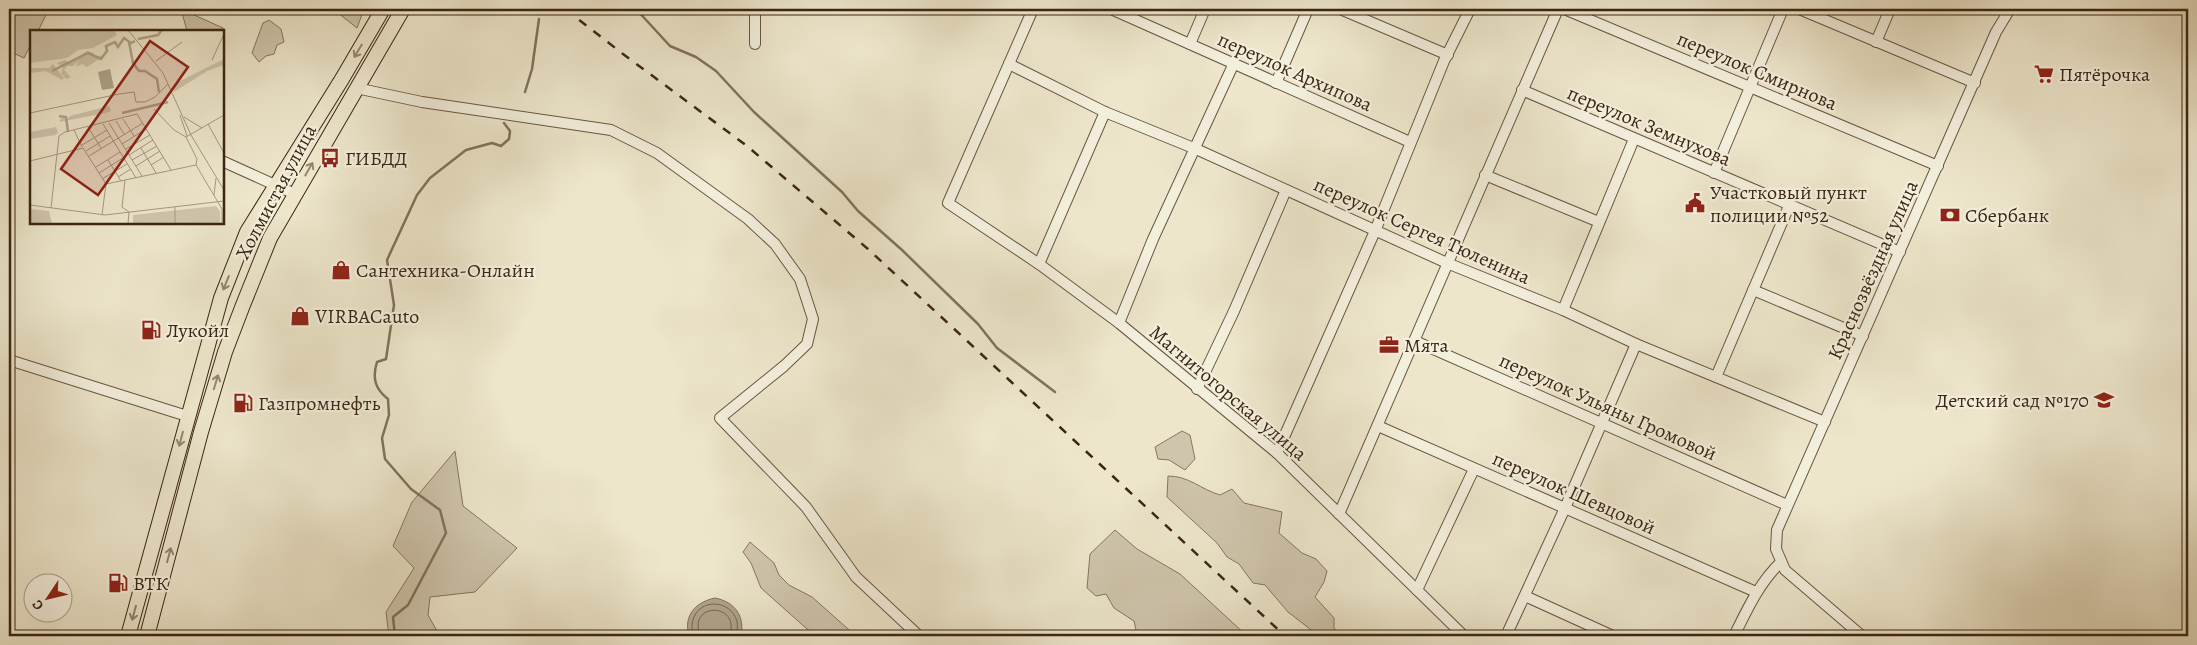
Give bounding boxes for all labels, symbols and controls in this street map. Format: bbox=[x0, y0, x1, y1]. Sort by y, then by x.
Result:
street label: переулок Смирнова bbox=[1673, 25, 1842, 117]
street label: переулок Архипова bbox=[1213, 26, 1377, 119]
inset map bbox=[30, 30, 224, 224]
one-way arrow bbox=[353, 44, 363, 58]
place label: Пятёрочка bbox=[2059, 61, 2151, 88]
supermarket icon: Пятёрочка bbox=[2033, 63, 2055, 85]
street label: переулок Земнухова bbox=[1563, 79, 1736, 173]
street label: Холмистая улица bbox=[229, 119, 323, 264]
place label: ГИБДД bbox=[345, 145, 407, 172]
bus stop icon: ГИБДД bbox=[319, 147, 341, 169]
one-way arrow bbox=[304, 162, 314, 177]
street label: переулок Сергея Тюленина bbox=[1309, 171, 1535, 291]
street label: Краснозвёздная улица bbox=[1821, 175, 1925, 364]
place label: Участковый пункт полиции №52 bbox=[1710, 179, 1867, 229]
public building icon: Участковый пункт полиции №52 bbox=[1684, 192, 1706, 214]
place label: Сбербанк bbox=[1965, 202, 2049, 229]
bank icon: Сбербанк bbox=[1939, 204, 1961, 226]
place label: Сантехника-Онлайн bbox=[356, 257, 535, 284]
shop icon: Сантехника-Онлайн bbox=[330, 259, 352, 281]
one-way arrow bbox=[221, 275, 231, 290]
place label: VIRBACauto bbox=[314, 303, 419, 330]
shop icon: VIRBACauto bbox=[289, 305, 311, 327]
place label: Лукойл bbox=[166, 317, 229, 344]
fuel station icon: Лукойл bbox=[140, 319, 162, 341]
street label: Магнитогорская улица bbox=[1143, 319, 1313, 468]
place label: Мята bbox=[1404, 332, 1449, 359]
office icon: Мята bbox=[1378, 334, 1400, 356]
street label: переулок Ульяны Громовой bbox=[1495, 347, 1721, 467]
one-way arrow bbox=[212, 374, 222, 390]
place label: Детский сад №170 bbox=[1935, 387, 2089, 414]
school or university icon: Детский сад №170 bbox=[2093, 389, 2115, 411]
place label: Газпромнефть bbox=[258, 390, 381, 417]
fuel station icon: Газпромнефть bbox=[232, 392, 254, 414]
one-way arrow bbox=[176, 430, 185, 446]
street label: переулок Шевцовой bbox=[1488, 445, 1660, 541]
one-way arrow bbox=[164, 548, 174, 564]
place label: ВТК bbox=[133, 570, 168, 597]
north arrow bbox=[22, 572, 72, 622]
fuel station icon: ВТК bbox=[107, 572, 129, 594]
text: С bbox=[27, 596, 48, 614]
one-way arrow bbox=[129, 604, 138, 620]

